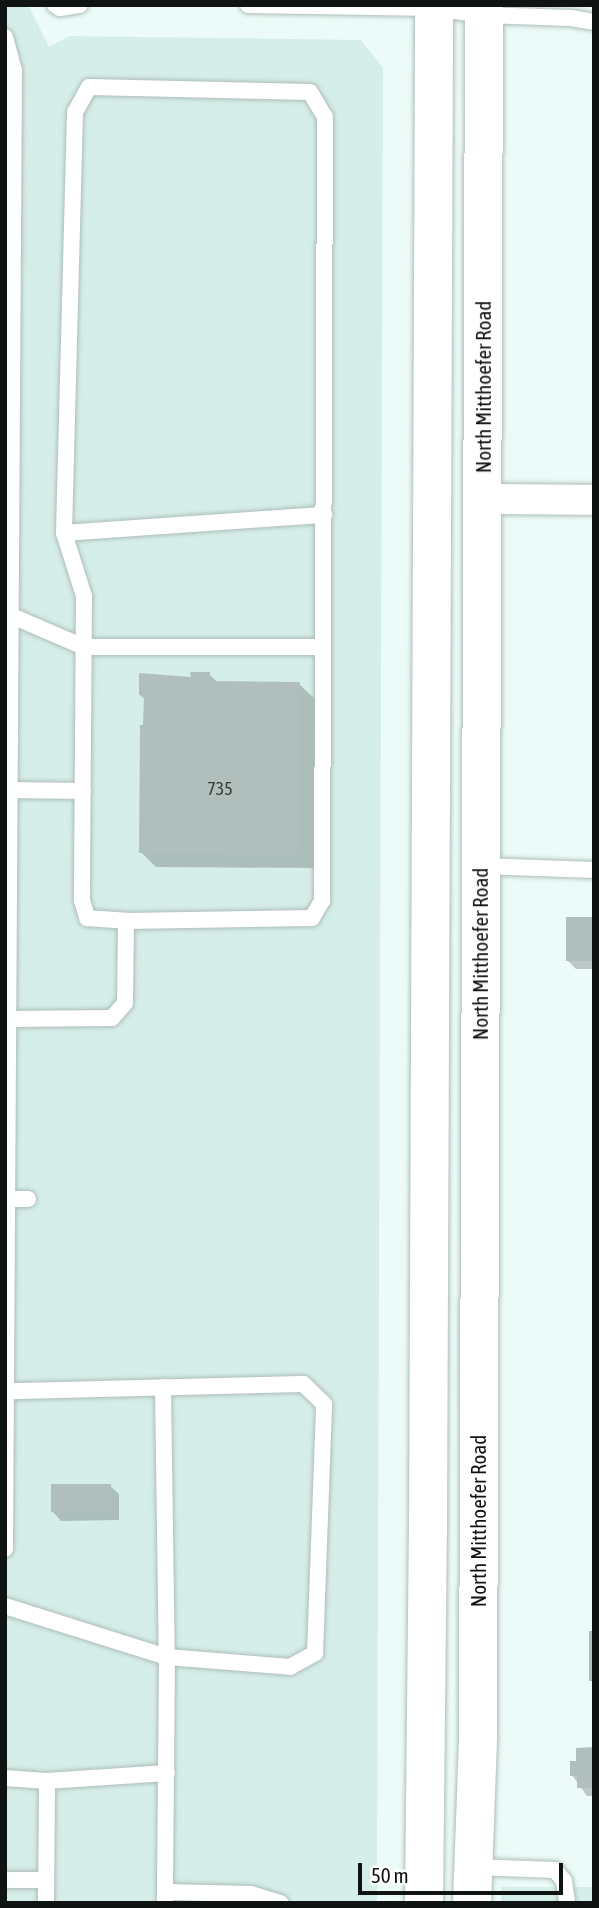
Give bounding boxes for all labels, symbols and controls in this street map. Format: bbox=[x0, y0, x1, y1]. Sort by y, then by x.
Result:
street label: North Mitthoefer Road bbox=[470, 301, 496, 473]
house number: 735 bbox=[207, 778, 233, 800]
street label: North Mitthoefer Road bbox=[467, 868, 493, 1040]
street label: North Mitthoefer Road bbox=[465, 1435, 491, 1607]
scale bar bbox=[361, 1848, 566, 1892]
text: 50 m bbox=[371, 1863, 409, 1887]

